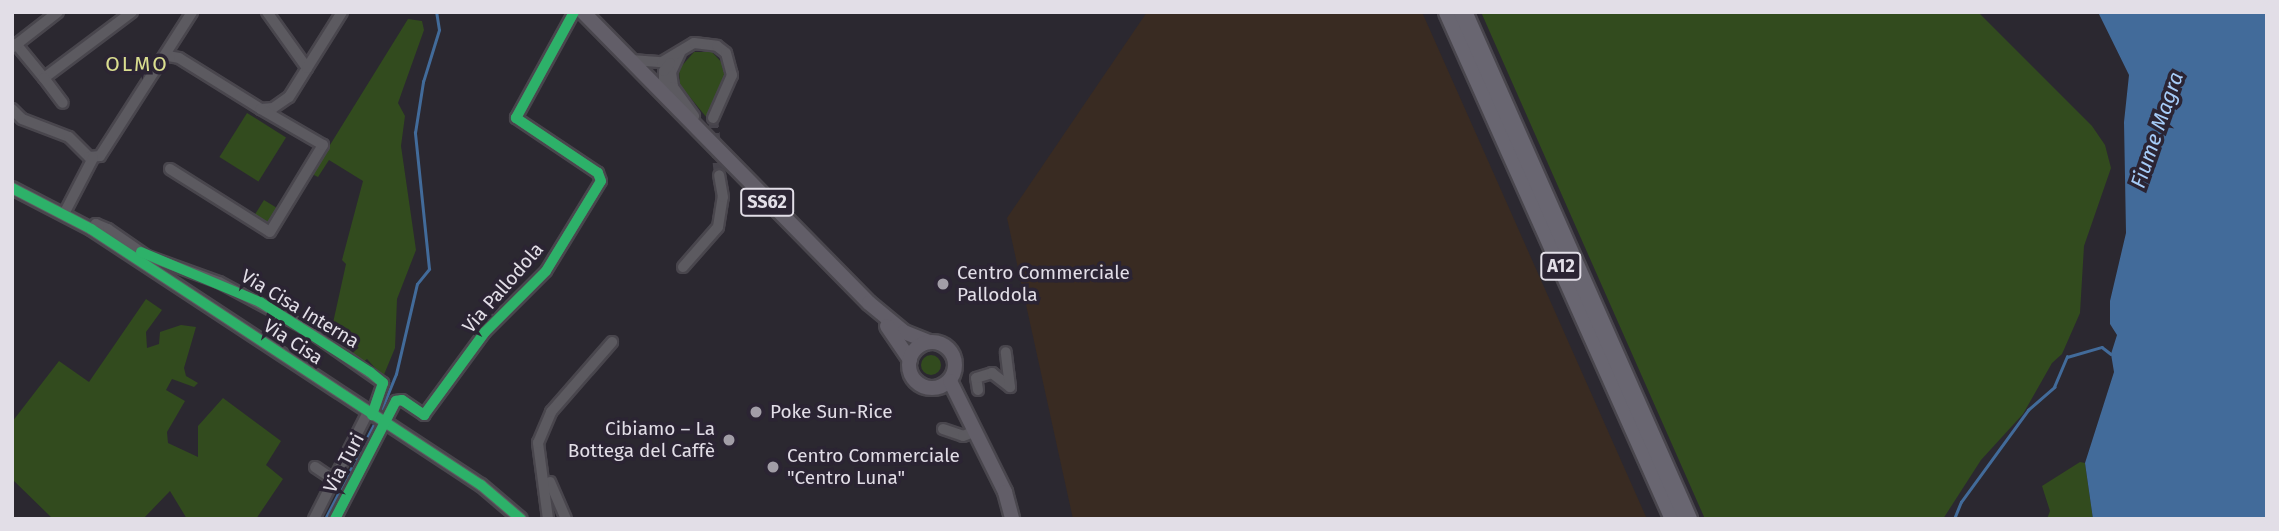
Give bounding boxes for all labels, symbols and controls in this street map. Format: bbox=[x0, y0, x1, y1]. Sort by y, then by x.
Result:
district label: OLMO bbox=[106, 51, 168, 77]
water label: Fiume Magra bbox=[2125, 69, 2189, 191]
road number: SS62 bbox=[739, 188, 795, 216]
street label: Via Pallodola bbox=[458, 238, 548, 338]
road number: A12 bbox=[1540, 252, 1582, 280]
place label: Centro Commerciale Pallodola bbox=[957, 262, 1130, 306]
street label: Via Cisa Interna bbox=[237, 265, 363, 353]
marker: Centro Commerciale Pallodola bbox=[935, 276, 951, 292]
street label: Via Cisa bbox=[259, 314, 327, 370]
place label: Poke Sun-Rice bbox=[770, 401, 893, 423]
marker: Poke Sun-Rice bbox=[748, 404, 764, 420]
place label: Cibiamo – La Bottega del Caffè bbox=[568, 418, 715, 462]
street label: Via Turi bbox=[319, 429, 369, 497]
marker: Cibiamo – La Bottega del Caffè bbox=[721, 432, 737, 448]
place label: Centro Commerciale "Centro Luna" bbox=[787, 445, 960, 489]
marker: Centro Commerciale "Centro Luna" bbox=[765, 459, 781, 475]

